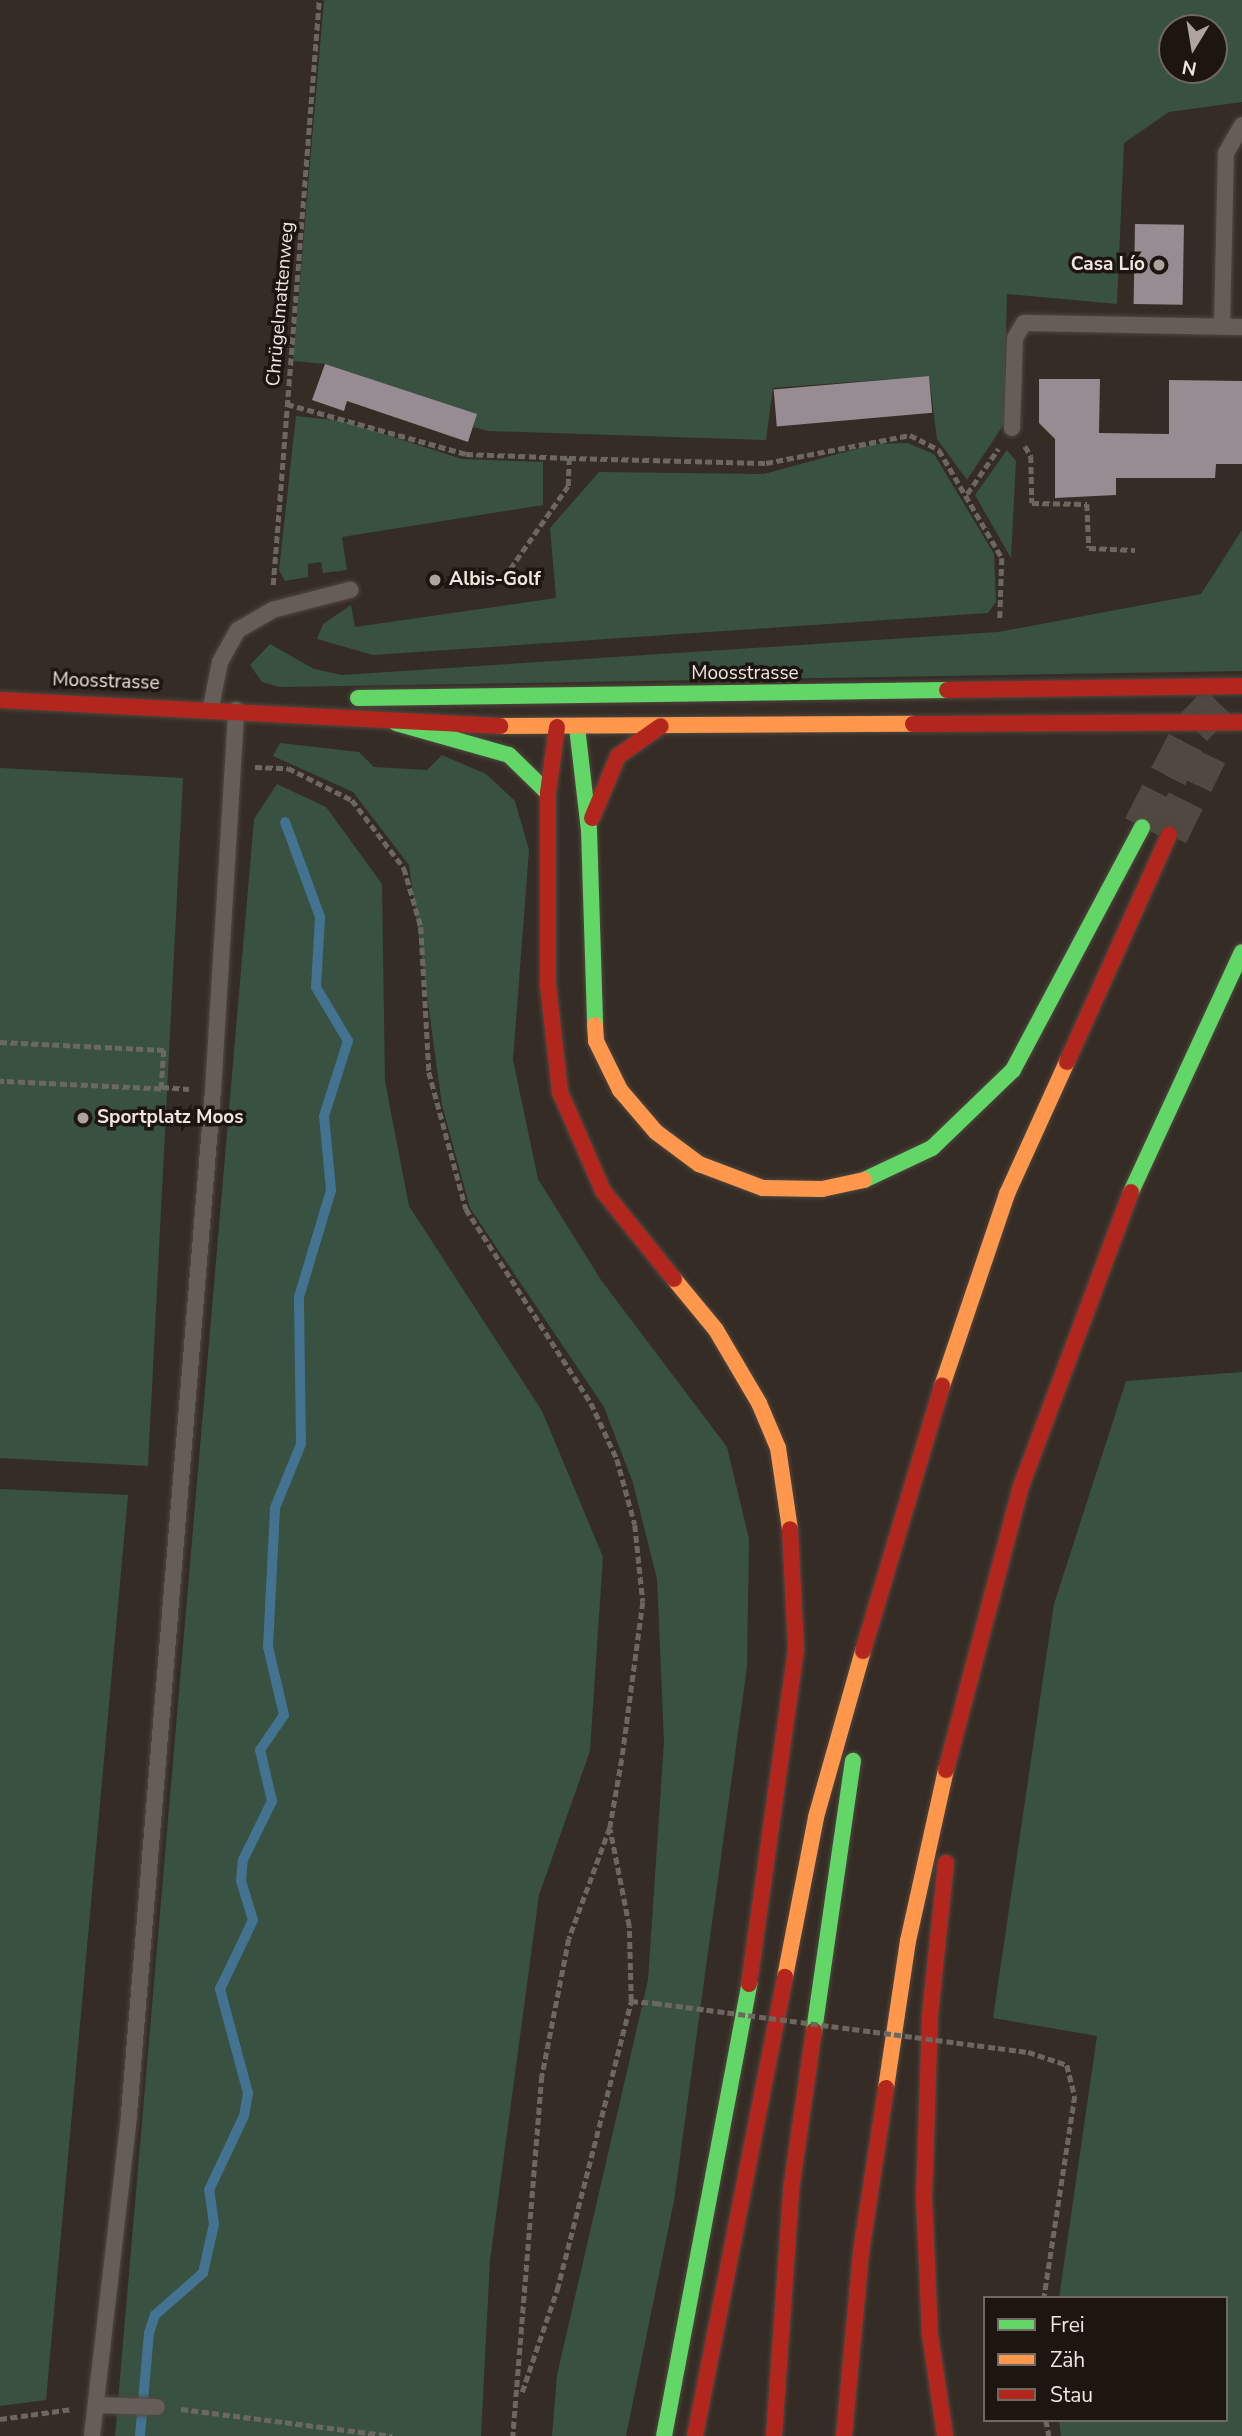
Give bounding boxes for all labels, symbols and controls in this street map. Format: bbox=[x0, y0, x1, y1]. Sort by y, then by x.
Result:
north arrow bbox=[1158, 14, 1228, 84]
text: N bbox=[1180, 54, 1199, 82]
street label: Chrügelmattenweg bbox=[262, 221, 300, 387]
place label: Casa Lío bbox=[1071, 254, 1145, 276]
marker: Casa Lío bbox=[1151, 257, 1167, 273]
place label: Albis-Golf bbox=[449, 569, 541, 591]
marker: Albis-Golf bbox=[427, 572, 443, 588]
street label: Moosstrasse bbox=[691, 663, 799, 685]
street label: Moosstrasse bbox=[52, 669, 160, 695]
place label: Sportplatz Moos bbox=[97, 1107, 244, 1129]
marker: Sportplatz Moos bbox=[75, 1110, 91, 1126]
legend bbox=[983, 2296, 1228, 2422]
text: Frei bbox=[1050, 2311, 1085, 2339]
text: Zäh bbox=[1050, 2346, 1085, 2374]
text: Stau bbox=[1050, 2381, 1093, 2409]

